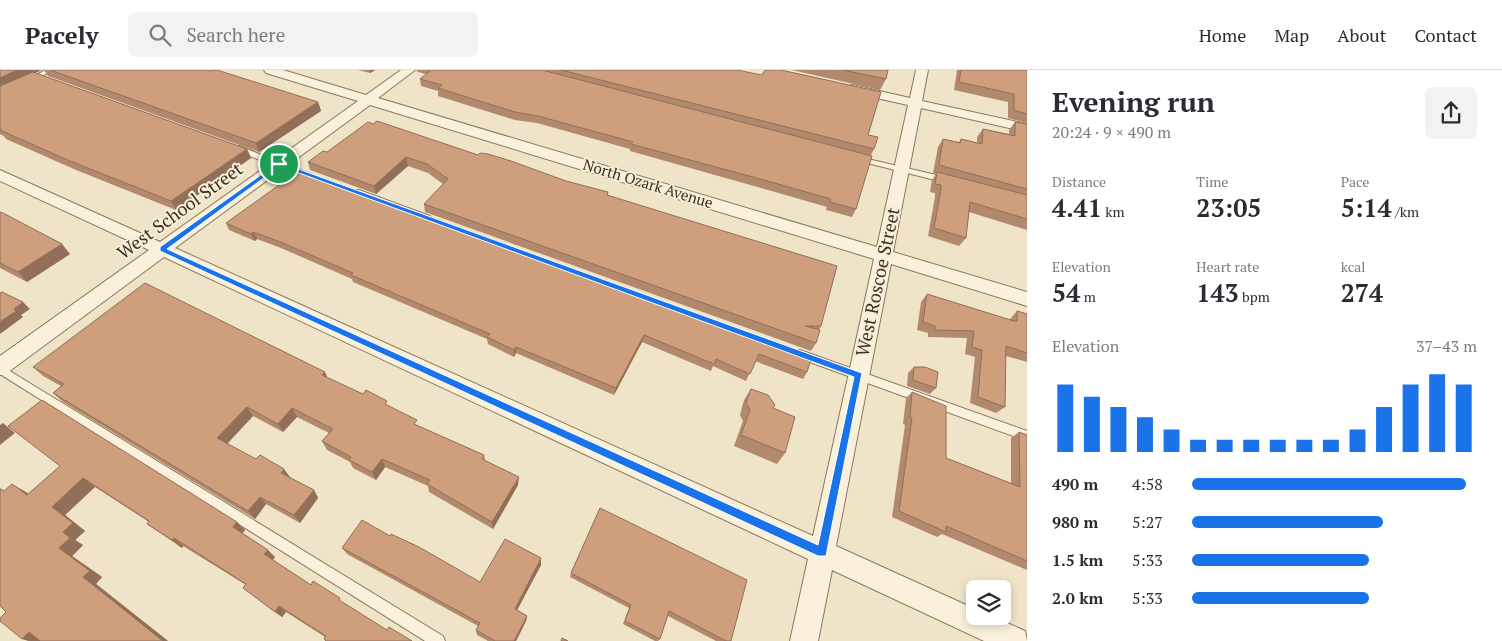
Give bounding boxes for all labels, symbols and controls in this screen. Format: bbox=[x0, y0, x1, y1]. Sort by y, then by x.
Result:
search box bbox=[128, 12, 478, 57]
text: Pacely bbox=[25, 19, 98, 51]
icon: search bbox=[146, 21, 174, 49]
text: Search here bbox=[186, 22, 285, 47]
text: Home bbox=[1199, 23, 1246, 47]
text: Map bbox=[1274, 23, 1309, 47]
text: About bbox=[1337, 23, 1386, 47]
text: Contact bbox=[1414, 23, 1477, 47]
text: Evening run bbox=[1052, 83, 1215, 120]
button: share bbox=[1425, 87, 1477, 139]
text: 20:24 · 9 × 490 m bbox=[1052, 121, 1171, 143]
pin bbox=[258, 143, 300, 185]
icon: arrive bbox=[265, 150, 293, 178]
street label: North Ozark Avenue bbox=[581, 154, 716, 212]
street label: West School Street bbox=[112, 156, 247, 264]
text: Distance bbox=[1052, 172, 1106, 191]
text: Time bbox=[1196, 172, 1228, 191]
text: Pace bbox=[1341, 172, 1369, 191]
text: 4.41 bbox=[1052, 191, 1102, 224]
text: 23:05 bbox=[1196, 191, 1261, 224]
text: 5:14 bbox=[1341, 191, 1392, 224]
text: km bbox=[1102, 202, 1125, 221]
text: /km bbox=[1392, 202, 1419, 221]
street label: West Roscoe Street bbox=[849, 205, 905, 359]
text: Elevation bbox=[1052, 257, 1111, 276]
text: Heart rate bbox=[1196, 257, 1259, 276]
text: kcal bbox=[1341, 257, 1366, 276]
text: 54 bbox=[1052, 276, 1080, 309]
text: 143 bbox=[1196, 276, 1239, 309]
text: 274 bbox=[1341, 276, 1383, 309]
text: m bbox=[1080, 287, 1096, 306]
text: bpm bbox=[1239, 287, 1270, 306]
text: Elevation bbox=[1052, 335, 1119, 357]
text: 37–43 m bbox=[1416, 335, 1477, 357]
text: 490 m bbox=[1052, 473, 1098, 495]
text: 4:58 bbox=[1132, 473, 1163, 495]
text: 980 m bbox=[1052, 511, 1098, 533]
text: 5:27 bbox=[1132, 511, 1163, 533]
text: 1.5 km bbox=[1052, 549, 1103, 571]
text: 5:33 bbox=[1132, 549, 1163, 571]
map controls bbox=[966, 580, 1011, 625]
button: layers bbox=[966, 580, 1011, 625]
text: 2.0 km bbox=[1052, 587, 1103, 609]
text: 5:33 bbox=[1132, 587, 1163, 609]

